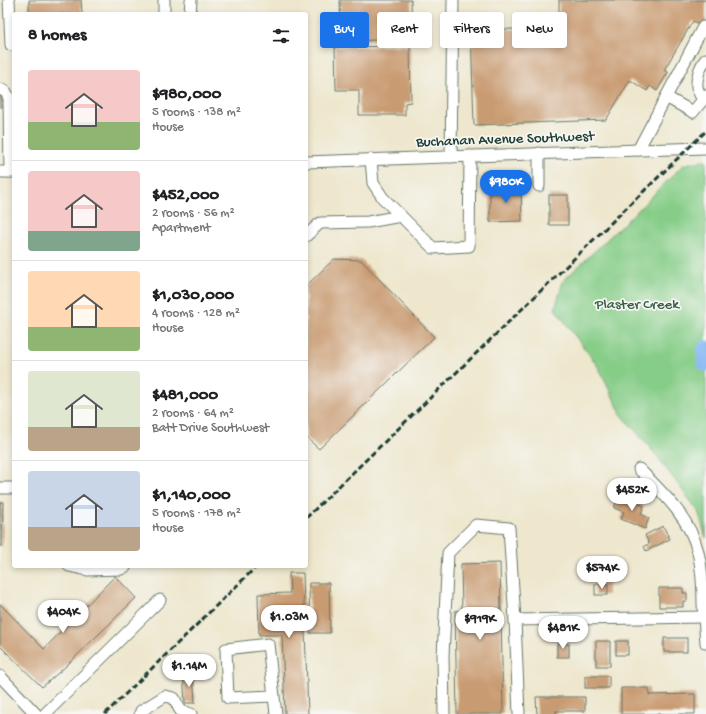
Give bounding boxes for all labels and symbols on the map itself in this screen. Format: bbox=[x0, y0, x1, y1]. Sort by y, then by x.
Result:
street label: Buchanan Avenue Southwest bbox=[415, 128, 596, 152]
pin: $980K bbox=[478, 170, 534, 204]
park label: Plaster Creek bbox=[594, 296, 680, 314]
pin: $452K bbox=[604, 478, 660, 512]
pin: $574K bbox=[574, 556, 630, 590]
pin: $404K bbox=[35, 600, 91, 634]
pin: $1.03M bbox=[256, 605, 322, 639]
pin: $919K bbox=[452, 607, 508, 641]
pin: $481K bbox=[535, 616, 591, 650]
pin: $1.14M bbox=[156, 654, 222, 688]

